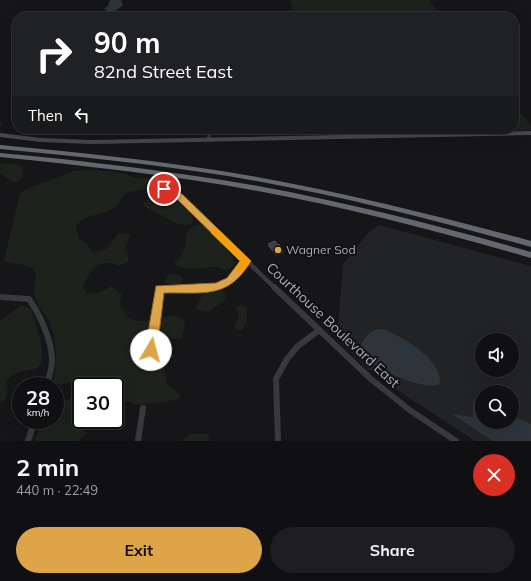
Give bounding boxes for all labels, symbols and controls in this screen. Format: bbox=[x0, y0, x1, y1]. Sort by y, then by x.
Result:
text: 90 m bbox=[94, 25, 160, 60]
icon: right bbox=[28, 28, 80, 80]
text: 82nd Street East bbox=[94, 60, 233, 83]
icon: left bbox=[71, 104, 93, 126]
text: Then bbox=[28, 106, 63, 125]
pin bbox=[147, 172, 181, 206]
icon: arrive bbox=[153, 178, 175, 200]
place label: Wagner Sod bbox=[286, 242, 356, 257]
marker: Wagner Sod bbox=[273, 245, 283, 255]
street label: Courthouse Boulevard East bbox=[263, 259, 403, 391]
position arrow bbox=[130, 329, 172, 371]
map controls bbox=[475, 333, 519, 429]
button: sound bbox=[475, 333, 519, 377]
speed limit sign: 30 bbox=[72, 377, 124, 429]
text: 28 bbox=[26, 385, 50, 410]
button: search bbox=[475, 385, 519, 429]
text: km/h bbox=[27, 406, 49, 419]
text: 2 min bbox=[16, 452, 79, 482]
button: close bbox=[473, 454, 515, 496]
text: 440 m · 22:49 bbox=[16, 482, 98, 498]
button: Exit bbox=[16, 527, 262, 573]
button: Share bbox=[270, 527, 515, 573]

